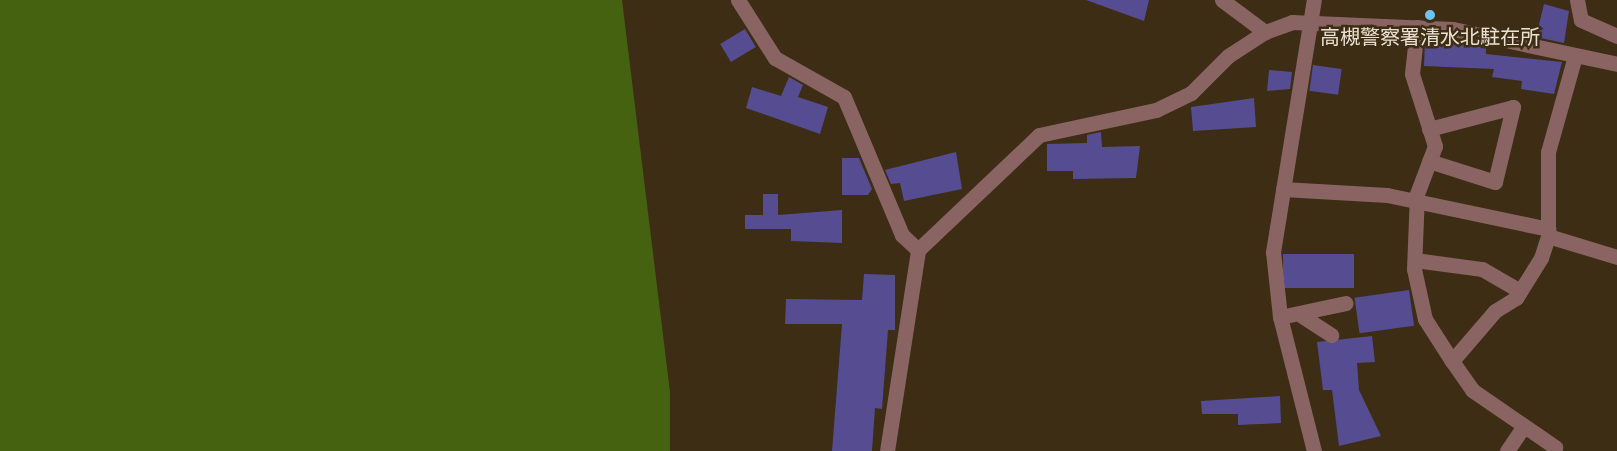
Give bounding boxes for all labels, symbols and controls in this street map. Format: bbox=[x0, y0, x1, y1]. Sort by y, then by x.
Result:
marker: 高槻警察署清水北駐在所 bbox=[1423, 8, 1437, 22]
place label: 高槻警察署清水北駐在所 bbox=[1320, 24, 1540, 48]

